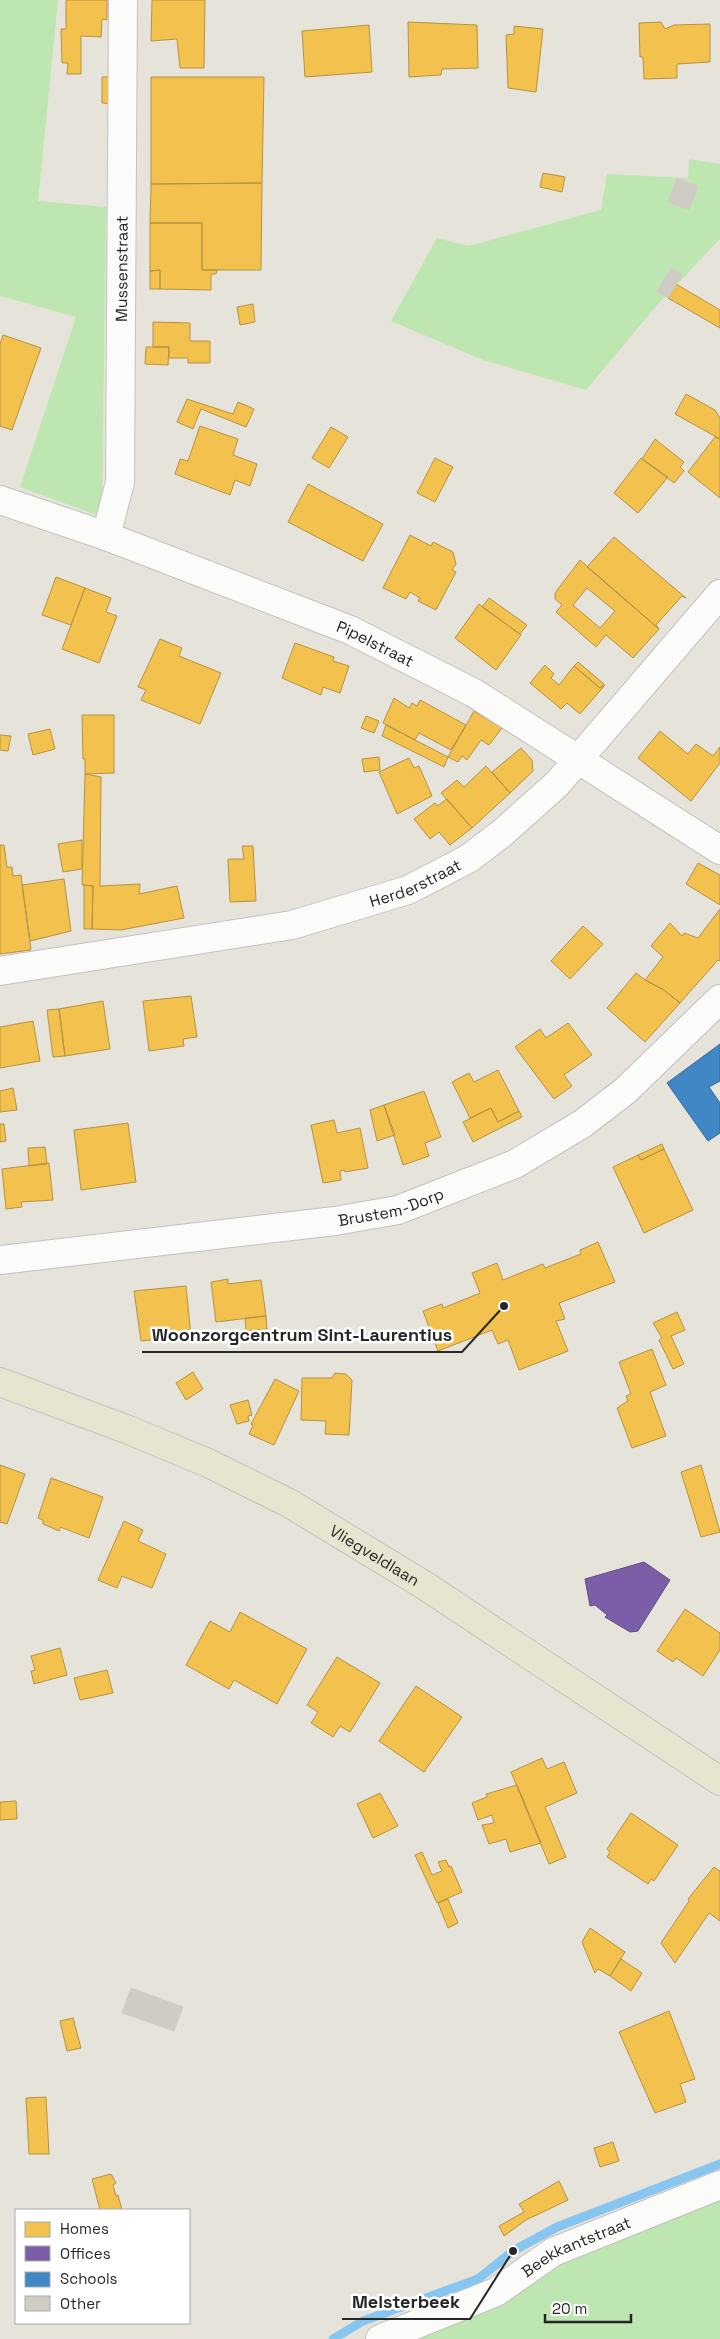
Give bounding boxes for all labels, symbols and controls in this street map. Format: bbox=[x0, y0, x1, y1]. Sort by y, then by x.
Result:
street label: Mussenstraat bbox=[110, 215, 132, 322]
street label: Pipelstraat bbox=[334, 615, 418, 671]
street label: Herderstraat bbox=[367, 854, 465, 912]
street label: Brustem-Dorp bbox=[336, 1183, 447, 1231]
callout: Woonzorgcentrum Sint-Laurentius bbox=[142, 1319, 462, 1352]
text: Woonzorgcentrum Sint-Laurentius bbox=[152, 1323, 452, 1346]
street label: Vliegveldlaan bbox=[326, 1520, 424, 1590]
legend bbox=[15, 2209, 190, 2324]
street label: Beekkantstraat bbox=[517, 2211, 634, 2282]
text: Homes bbox=[60, 2219, 109, 2238]
text: Offices bbox=[60, 2244, 111, 2263]
text: Schools bbox=[60, 2269, 118, 2288]
callout: Melsterbeek bbox=[342, 2286, 470, 2319]
text: Melsterbeek bbox=[352, 2290, 460, 2313]
scale bar bbox=[545, 2292, 631, 2324]
text: Other bbox=[60, 2294, 101, 2313]
text: 20 m bbox=[552, 2299, 587, 2318]

